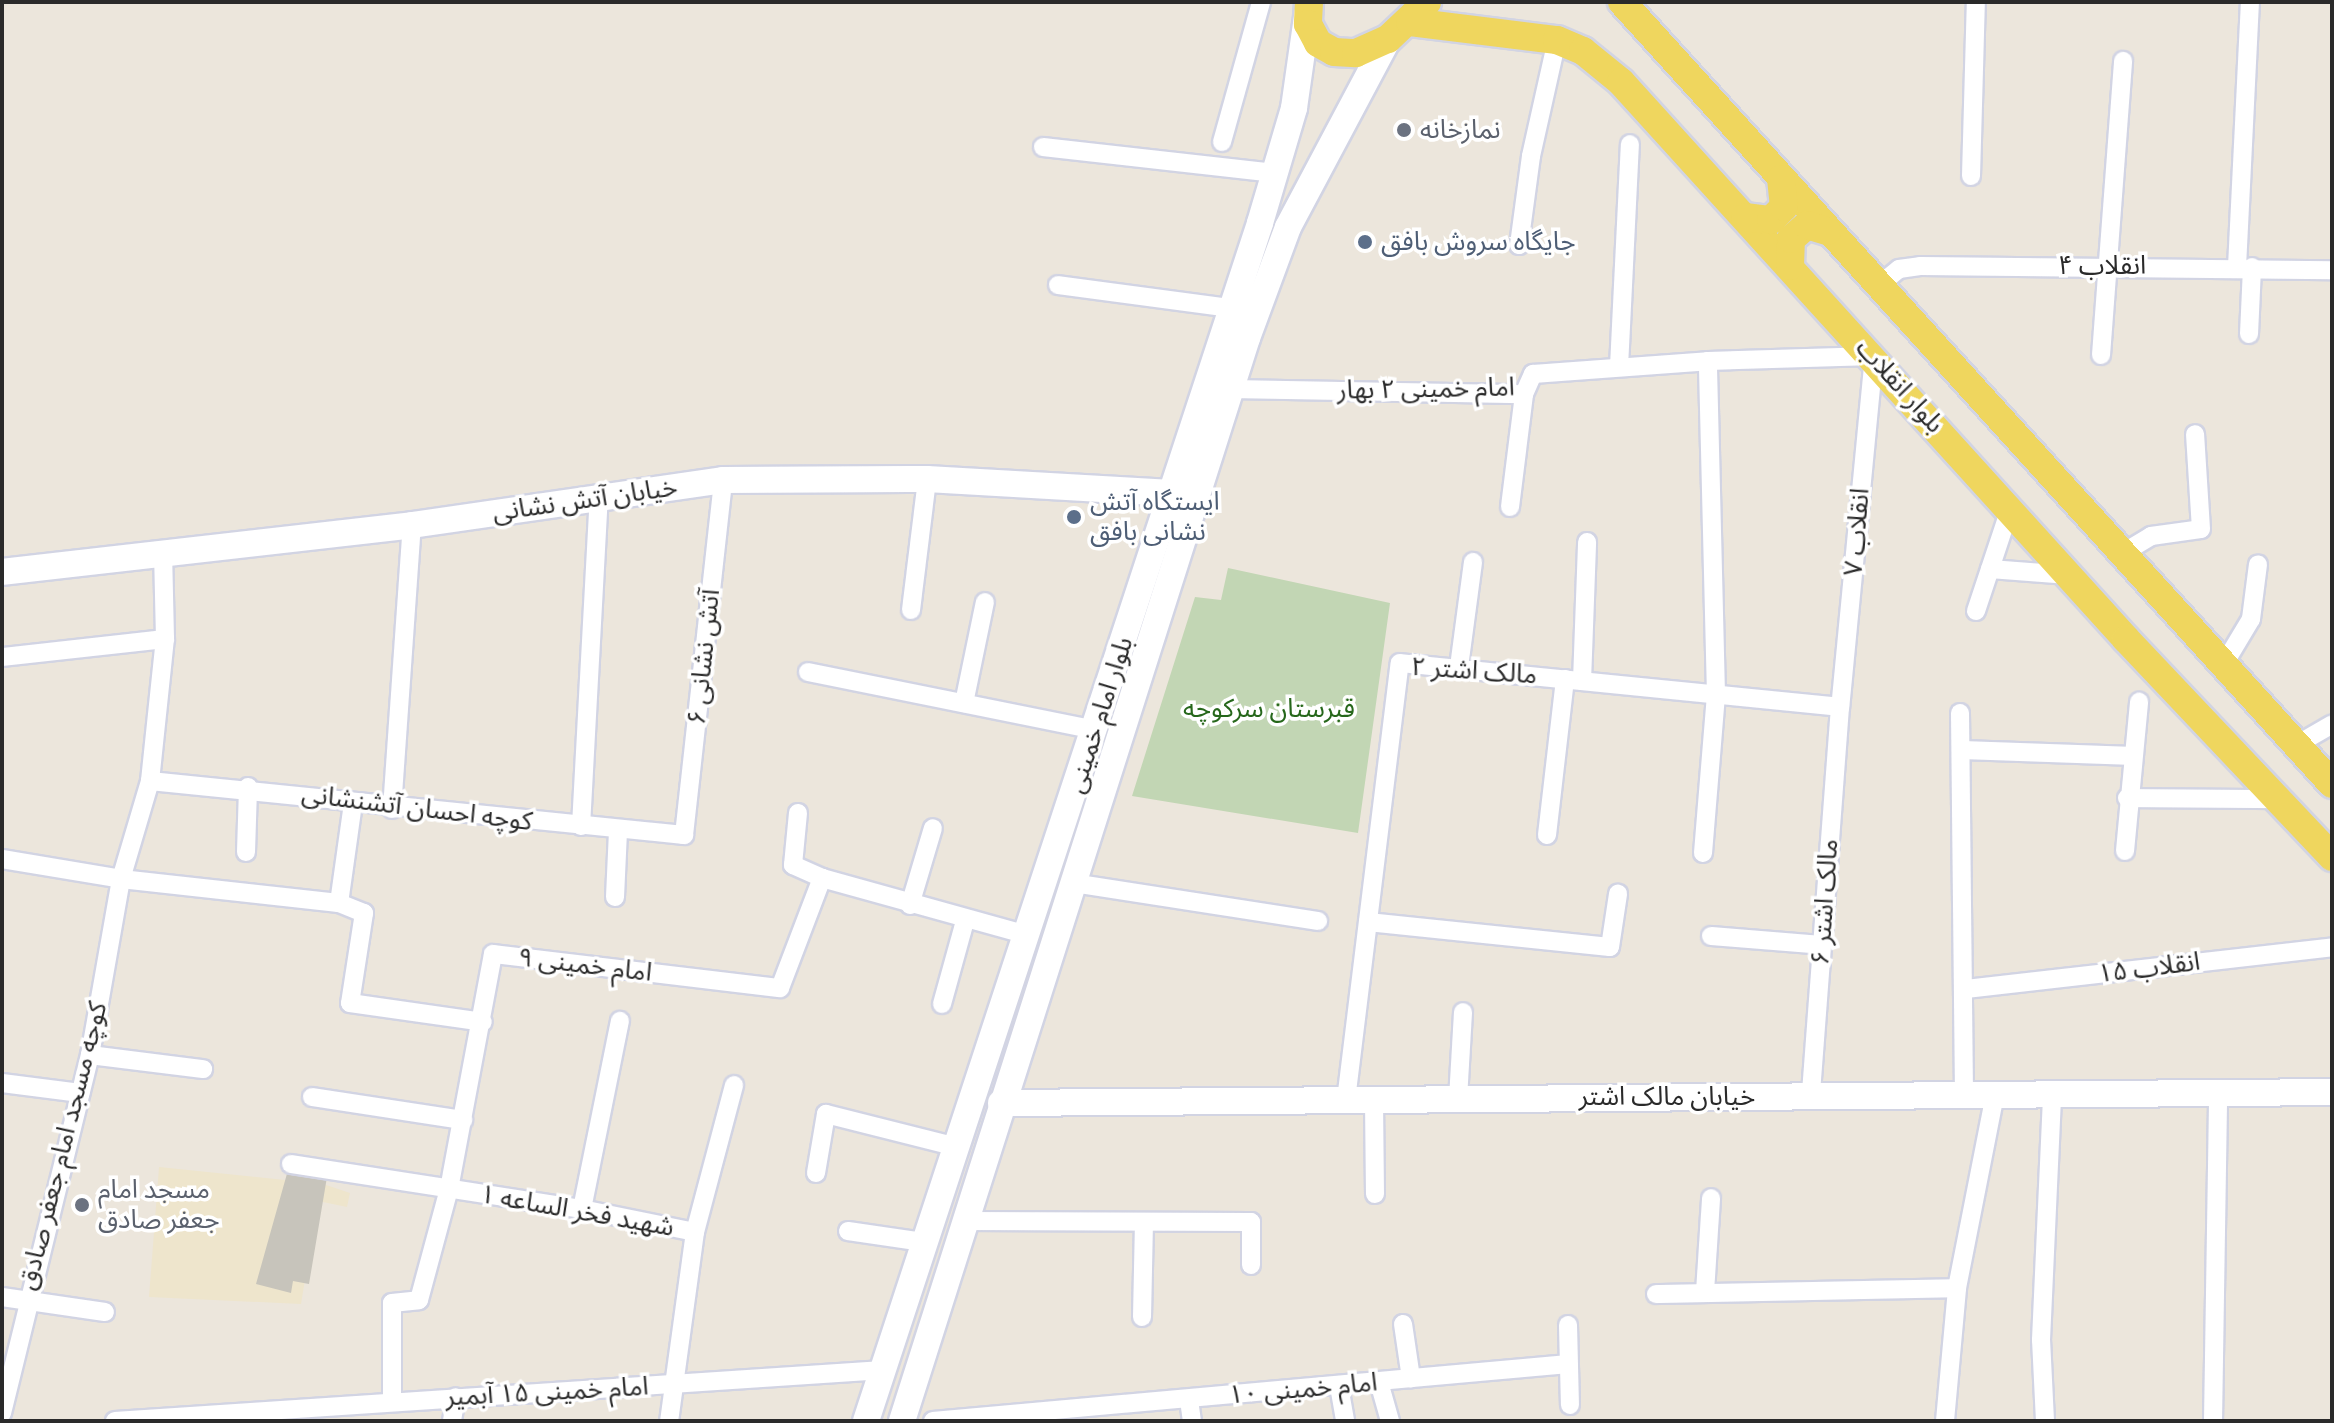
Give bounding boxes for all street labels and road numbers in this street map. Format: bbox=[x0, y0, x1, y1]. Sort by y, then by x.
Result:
street label: انقلاب ۴ bbox=[2058, 250, 2146, 282]
street label: بلوار انقلاب bbox=[1850, 332, 1950, 440]
street label: امام خمینی ۲ بهار bbox=[1337, 372, 1515, 406]
street label: خیابان آتش نشانی bbox=[491, 472, 679, 528]
street label: انقلاب ۷ bbox=[1838, 487, 1876, 577]
street label: آتش نشانی ۶ bbox=[681, 588, 727, 726]
street label: بلوار امام خمینی bbox=[1060, 633, 1140, 797]
street label: مالک اشتر ۲ bbox=[1410, 651, 1538, 691]
street label: کوچه احسان آتشنشانی bbox=[300, 778, 534, 838]
street label: مالک اشتر ۶ bbox=[1805, 838, 1845, 966]
street label: امام خمینی ۹ bbox=[516, 941, 654, 989]
street label: انقلاب ۱۵ bbox=[2096, 946, 2202, 990]
street label: کوچه مسجد امام جعفر صادق bbox=[12, 999, 114, 1293]
street label: خیابان مالک اشتر bbox=[1579, 1081, 1755, 1113]
street label: شهید فخر الساعه ۱ bbox=[478, 1179, 676, 1243]
street label: امام خمینی ۱۰ bbox=[1227, 1367, 1379, 1411]
street label: امام خمینی ۱۵ آبمیر bbox=[445, 1371, 649, 1413]

